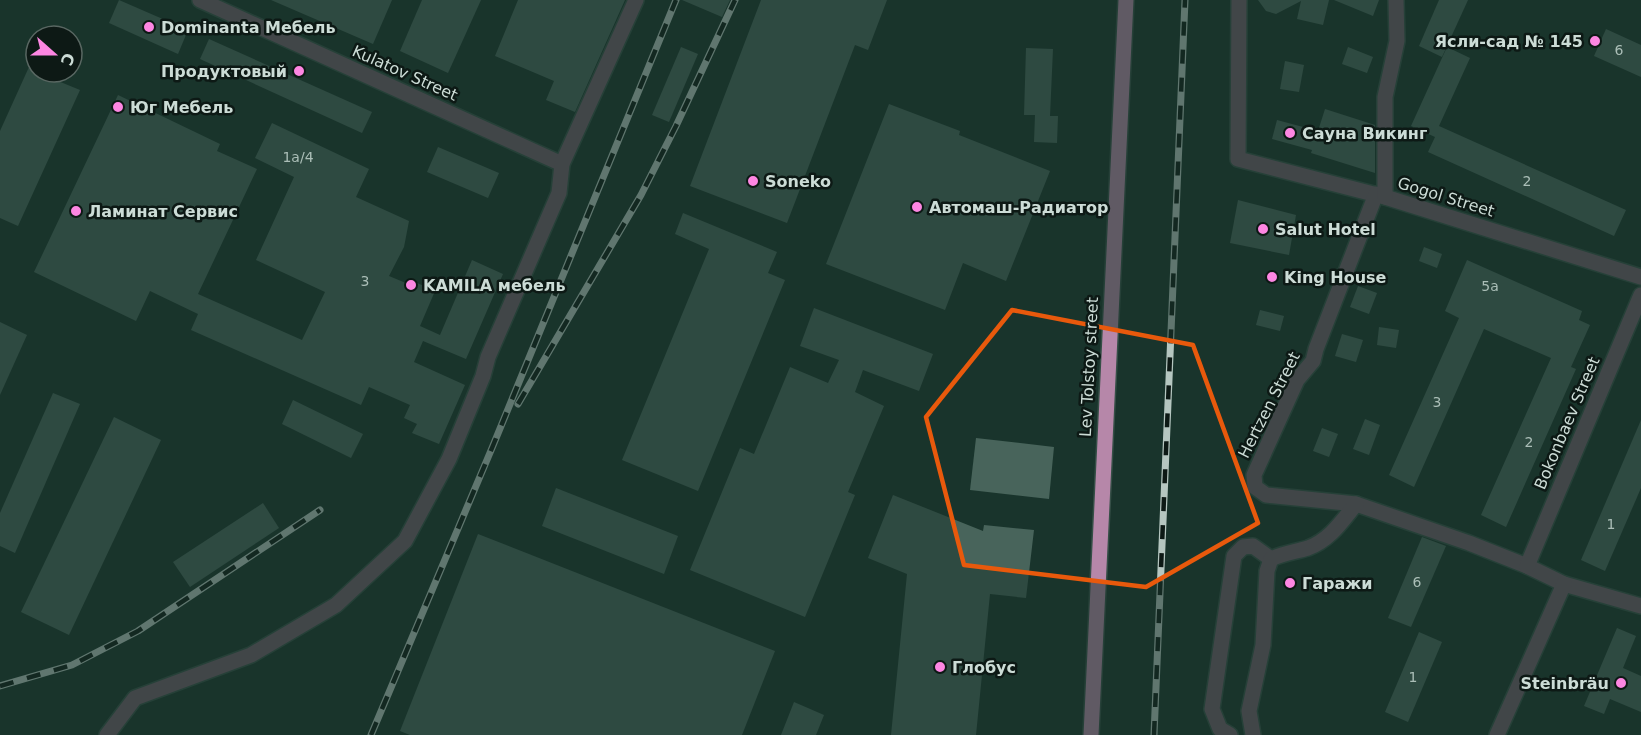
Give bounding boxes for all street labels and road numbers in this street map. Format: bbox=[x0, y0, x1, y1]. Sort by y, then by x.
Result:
street label: Kulatov Street bbox=[349, 41, 461, 105]
street label: Gogol Street bbox=[1395, 173, 1497, 221]
street label: Lev Tolstoy street bbox=[1076, 297, 1102, 437]
street label: Hertzen Street bbox=[1234, 349, 1304, 461]
street label: Bokonbaev Street bbox=[1530, 354, 1604, 492]

